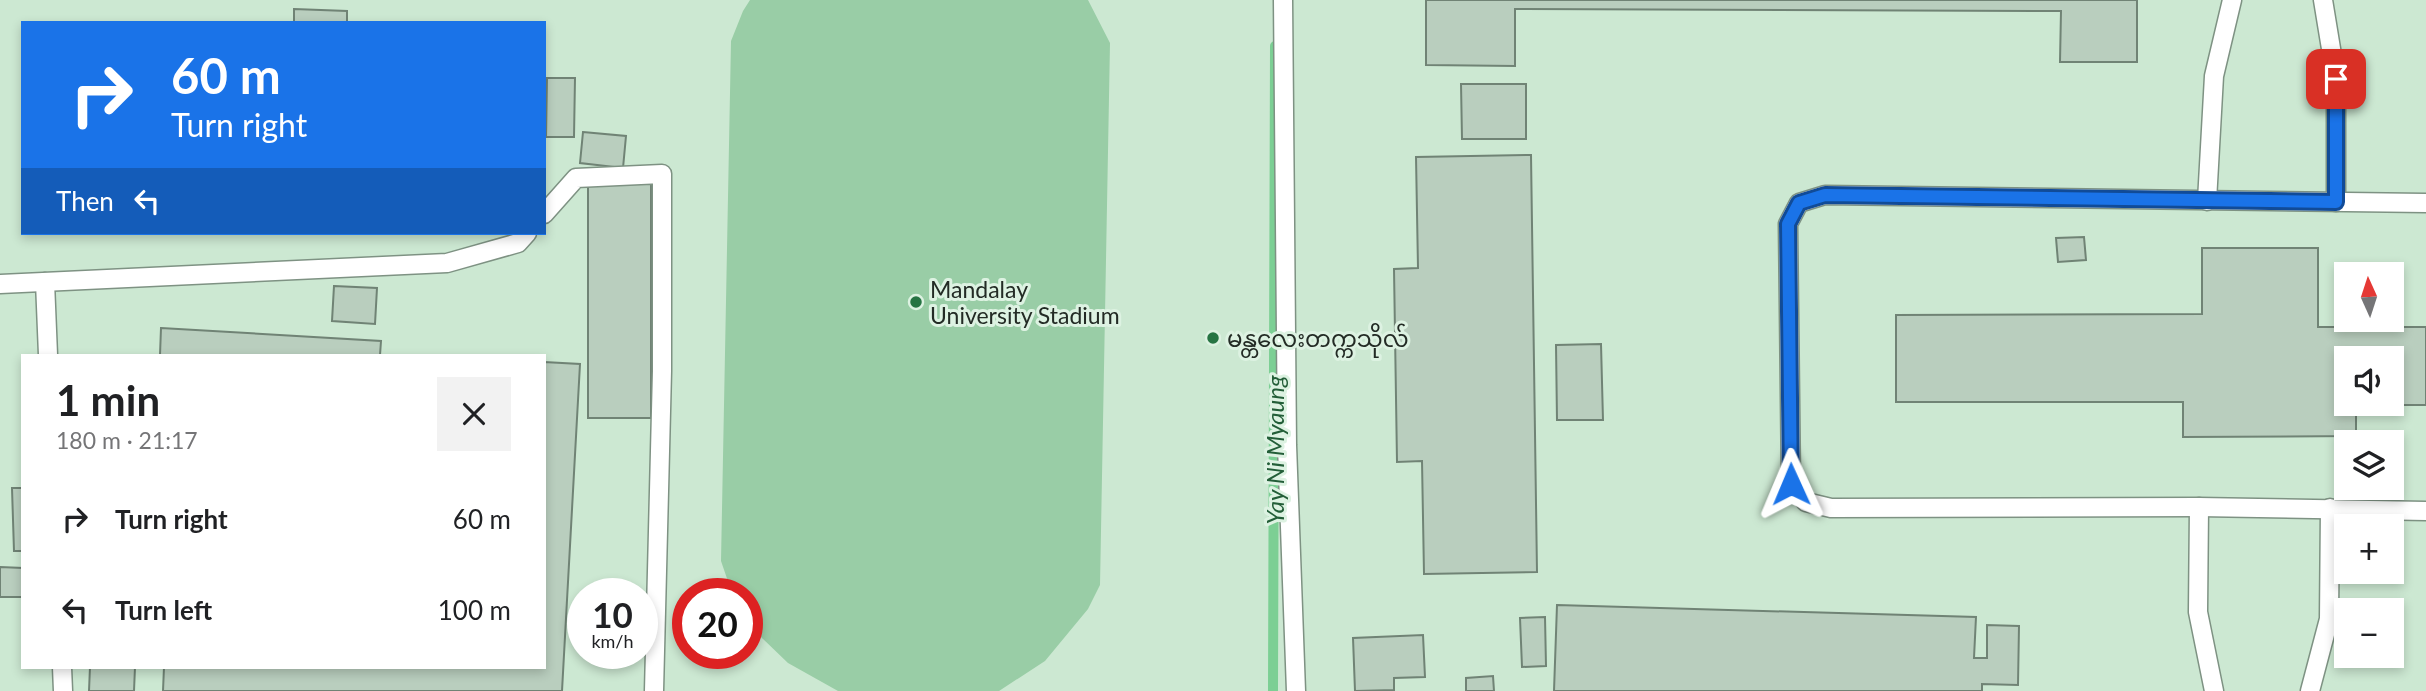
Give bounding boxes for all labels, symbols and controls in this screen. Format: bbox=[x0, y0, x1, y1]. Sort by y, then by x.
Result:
text: 60 m bbox=[171, 46, 281, 104]
icon: right bbox=[56, 49, 147, 140]
pin bbox=[2306, 49, 2366, 109]
icon: arrive bbox=[2317, 60, 2355, 98]
text: Turn right bbox=[171, 105, 307, 144]
icon: left bbox=[128, 182, 166, 220]
text: Then bbox=[56, 185, 114, 217]
north arrow bbox=[2334, 262, 2404, 332]
map controls bbox=[2334, 262, 2404, 668]
place label: Mandalay University Stadium bbox=[930, 275, 1120, 329]
marker: Mandalay University Stadium bbox=[908, 294, 924, 310]
place label: မန္တလေးတက္ကသိုလ် bbox=[1227, 323, 1409, 358]
marker: မန္တလေးတက္ကသိုလ် bbox=[1205, 330, 1221, 346]
button: sound bbox=[2334, 346, 2404, 416]
text: 1 min bbox=[56, 375, 160, 425]
water label: Yay Ni Myaung bbox=[1260, 375, 1289, 525]
button: close bbox=[437, 377, 511, 451]
text: 180 m · 21:17 bbox=[56, 426, 198, 454]
button: layers bbox=[2334, 430, 2404, 500]
position arrow bbox=[1754, 447, 1828, 521]
icon: right bbox=[56, 500, 94, 538]
text: Turn right bbox=[115, 503, 228, 535]
text: 60 m bbox=[453, 503, 511, 535]
button: + bbox=[2334, 514, 2404, 584]
speed limit sign: 20 bbox=[672, 578, 763, 669]
icon: left bbox=[56, 591, 94, 629]
text: 10 bbox=[592, 593, 633, 635]
text: Turn left bbox=[115, 594, 212, 626]
text: 100 m bbox=[438, 594, 511, 626]
button: − bbox=[2334, 598, 2404, 668]
text: km/h bbox=[591, 630, 634, 652]

